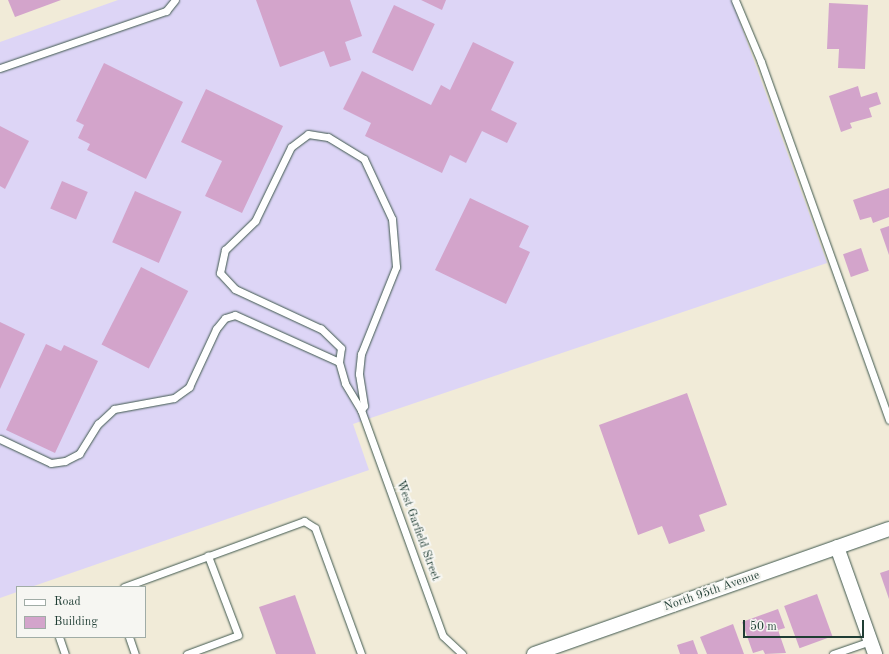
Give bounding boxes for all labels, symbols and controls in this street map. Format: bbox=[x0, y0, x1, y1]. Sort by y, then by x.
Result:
street label: West Garfield Street bbox=[392, 479, 442, 583]
street label: North 95th Avenue bbox=[662, 569, 762, 615]
legend bbox=[16, 586, 146, 638]
text: Road bbox=[54, 596, 81, 608]
scale bar bbox=[745, 612, 866, 638]
text: Building bbox=[54, 616, 98, 628]
text: 50 m bbox=[750, 621, 777, 633]

